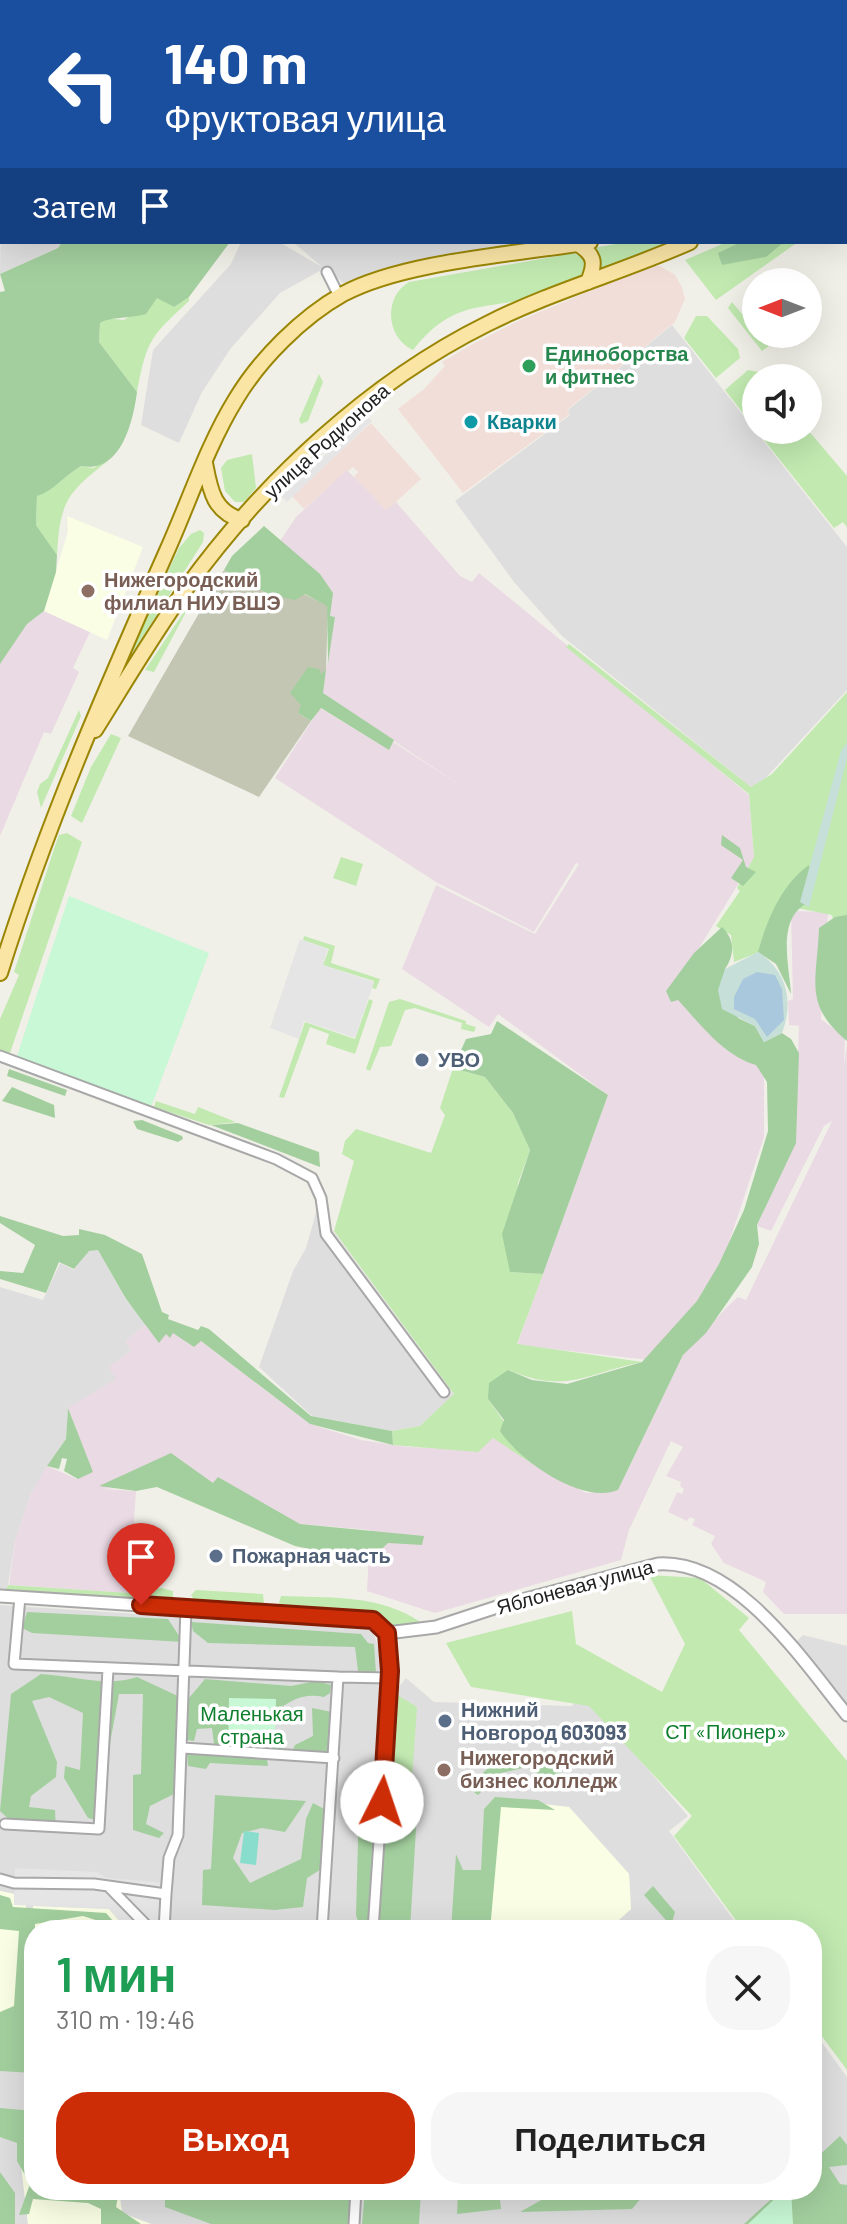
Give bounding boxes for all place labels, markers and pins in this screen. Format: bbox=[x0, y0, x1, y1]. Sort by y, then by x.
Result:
place label: Единоборства и фитнес bbox=[545, 341, 689, 388]
marker: Единоборства и фитнес bbox=[520, 357, 538, 375]
place label: Кварки bbox=[487, 409, 557, 433]
marker: Кварки bbox=[462, 413, 480, 431]
place label: Нижегородский филиал НИУ ВШЭ bbox=[104, 567, 281, 614]
marker: Нижегородский филиал НИУ ВШЭ bbox=[79, 582, 97, 600]
place label: УВО bbox=[438, 1047, 480, 1071]
marker: УВО bbox=[413, 1051, 431, 1069]
pin bbox=[107, 1523, 175, 1605]
place label: Пожарная часть bbox=[232, 1543, 391, 1567]
marker: Пожарная часть bbox=[207, 1547, 225, 1565]
place label: Нижний Новгород 603093 bbox=[461, 1697, 627, 1744]
marker: Нижний Новгород 603093 bbox=[436, 1712, 454, 1730]
place label: Нижегородский бизнес колледж bbox=[460, 1745, 618, 1792]
marker: Нижегородский бизнес колледж bbox=[435, 1761, 453, 1779]

